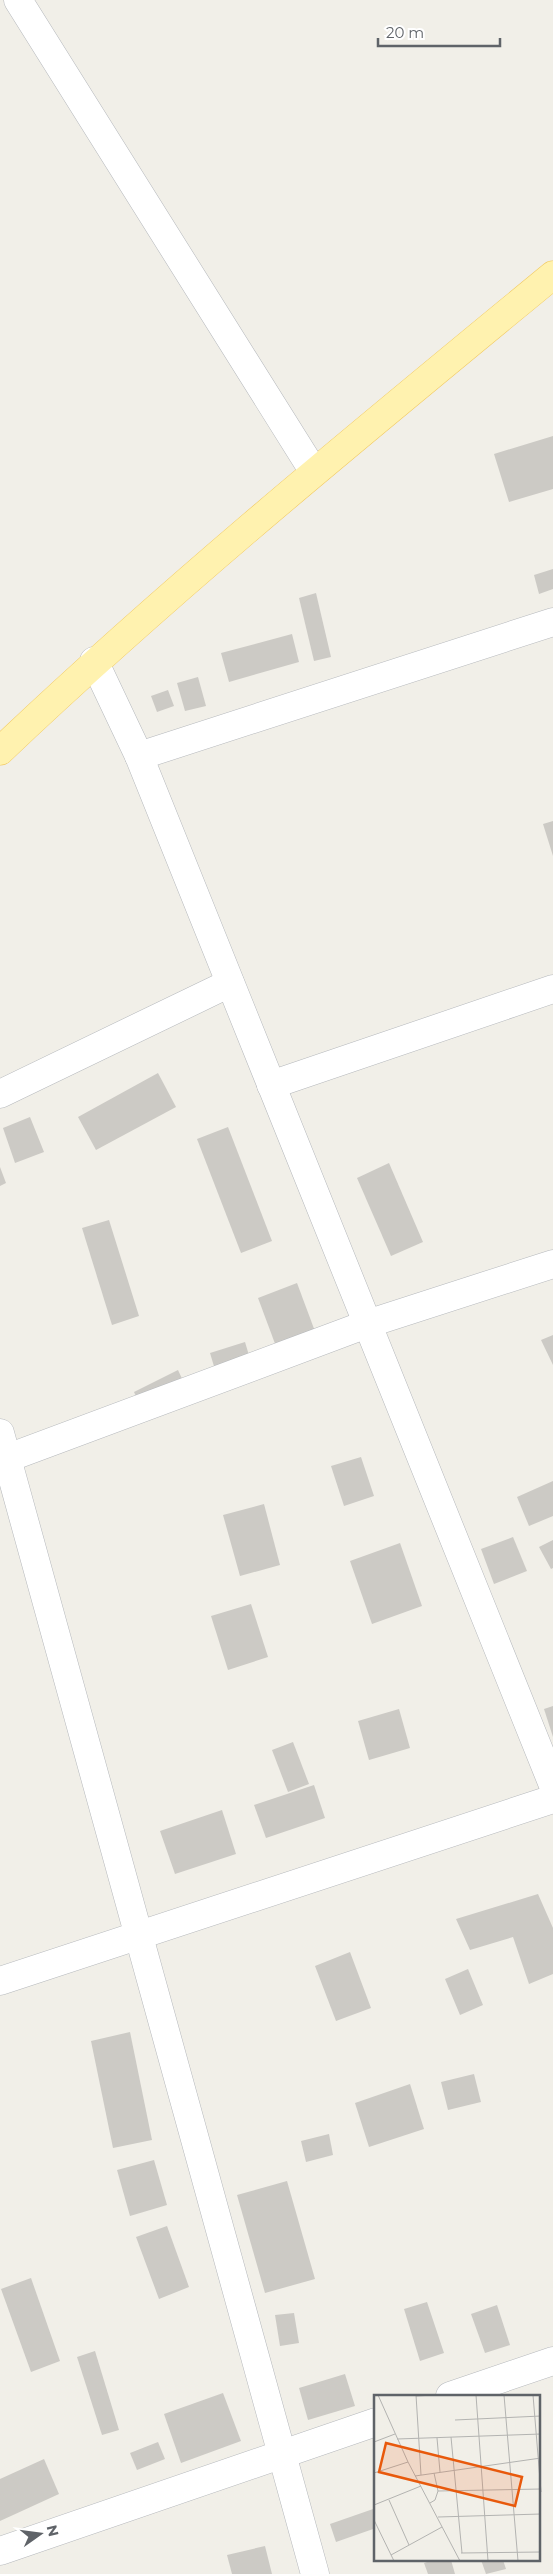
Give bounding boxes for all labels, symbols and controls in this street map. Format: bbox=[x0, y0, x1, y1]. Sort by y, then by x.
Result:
scale bar bbox=[378, 15, 500, 47]
text: 20 m bbox=[386, 23, 424, 42]
inset map bbox=[374, 2395, 540, 2562]
north arrow bbox=[15, 2509, 65, 2559]
text: N bbox=[43, 2523, 63, 2539]

